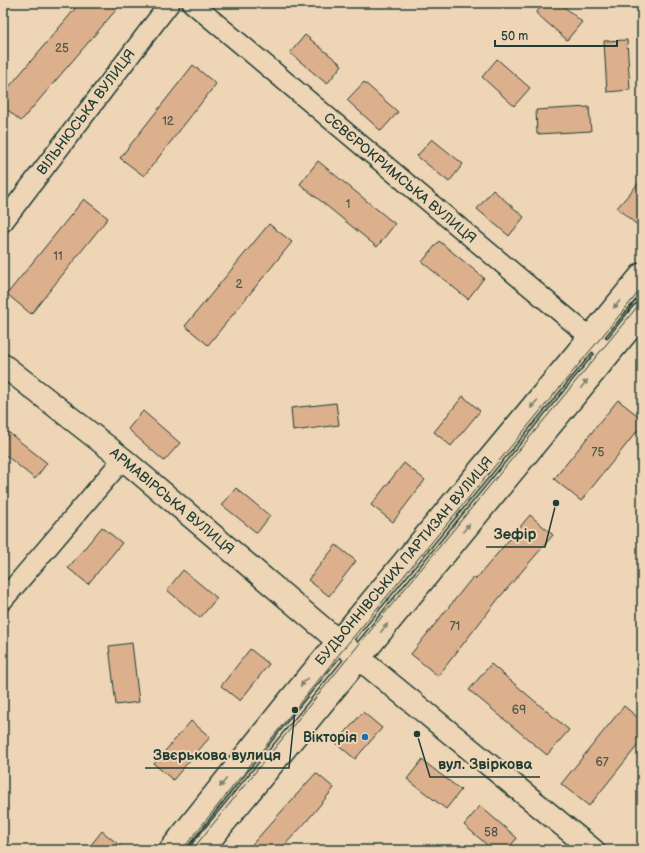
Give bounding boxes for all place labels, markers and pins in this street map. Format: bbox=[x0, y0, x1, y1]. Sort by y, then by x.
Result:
callout: Зефір bbox=[486, 520, 545, 547]
place label: Вікторія bbox=[303, 729, 357, 746]
marker: Вікторія bbox=[360, 732, 370, 742]
callout: Звєрькова вулиця bbox=[145, 741, 289, 768]
callout: вул. Звіркова bbox=[430, 750, 540, 777]

